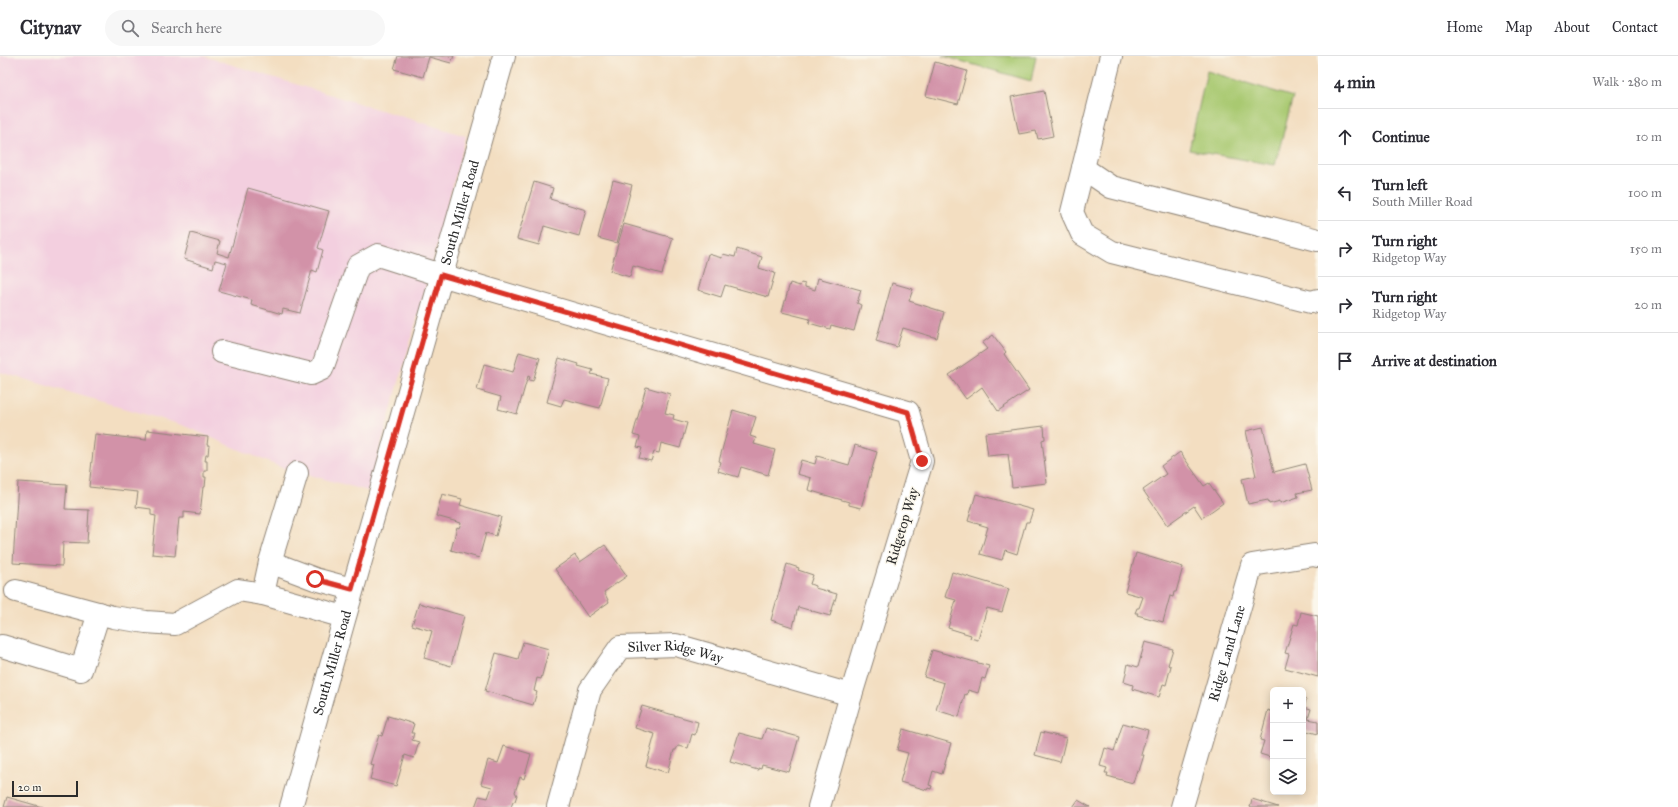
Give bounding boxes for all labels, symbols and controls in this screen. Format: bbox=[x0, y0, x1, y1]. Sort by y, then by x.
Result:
search box bbox=[105, 10, 385, 46]
text: Citynav bbox=[20, 16, 81, 39]
icon: search bbox=[119, 17, 141, 39]
text: Search here bbox=[151, 19, 222, 37]
text: Home bbox=[1446, 19, 1483, 36]
text: Map bbox=[1505, 19, 1532, 36]
text: About bbox=[1554, 19, 1590, 36]
text: Contact bbox=[1612, 19, 1658, 36]
text: 4 min bbox=[1334, 72, 1375, 93]
text: Walk · 280 m bbox=[1592, 74, 1662, 90]
icon: ahead bbox=[1334, 126, 1356, 148]
text: Continue bbox=[1372, 128, 1430, 146]
text: 10 m bbox=[1636, 129, 1662, 145]
street label: South Miller Road bbox=[437, 158, 483, 267]
text: Turn left bbox=[1372, 176, 1428, 194]
icon: left bbox=[1334, 182, 1356, 204]
text: 100 m bbox=[1628, 185, 1662, 201]
text: South Miller Road bbox=[1372, 194, 1472, 210]
text: Turn right bbox=[1372, 232, 1437, 250]
icon: right bbox=[1334, 238, 1356, 260]
text: 150 m bbox=[1630, 241, 1662, 257]
text: Ridgetop Way bbox=[1372, 250, 1446, 266]
text: Turn right bbox=[1372, 288, 1437, 306]
icon: right bbox=[1334, 294, 1356, 316]
text: 20 m bbox=[1634, 297, 1662, 313]
text: Ridgetop Way bbox=[1372, 306, 1446, 322]
icon: arrive bbox=[1334, 350, 1356, 372]
text: Arrive at destination bbox=[1372, 352, 1497, 370]
route end bbox=[913, 452, 931, 470]
street label: Ridgetop Way bbox=[883, 485, 922, 567]
route start bbox=[306, 570, 324, 588]
street label: Ridge Land Lane bbox=[1205, 603, 1249, 704]
street label: South Miller Road bbox=[309, 608, 355, 717]
street label: Silver Ridge Way bbox=[627, 637, 726, 667]
map controls bbox=[1270, 687, 1306, 795]
button: + bbox=[1270, 687, 1306, 723]
button: − bbox=[1270, 723, 1306, 759]
button: layers bbox=[1270, 759, 1306, 795]
scale bar bbox=[12, 779, 78, 798]
text: 20 m bbox=[18, 781, 41, 794]

